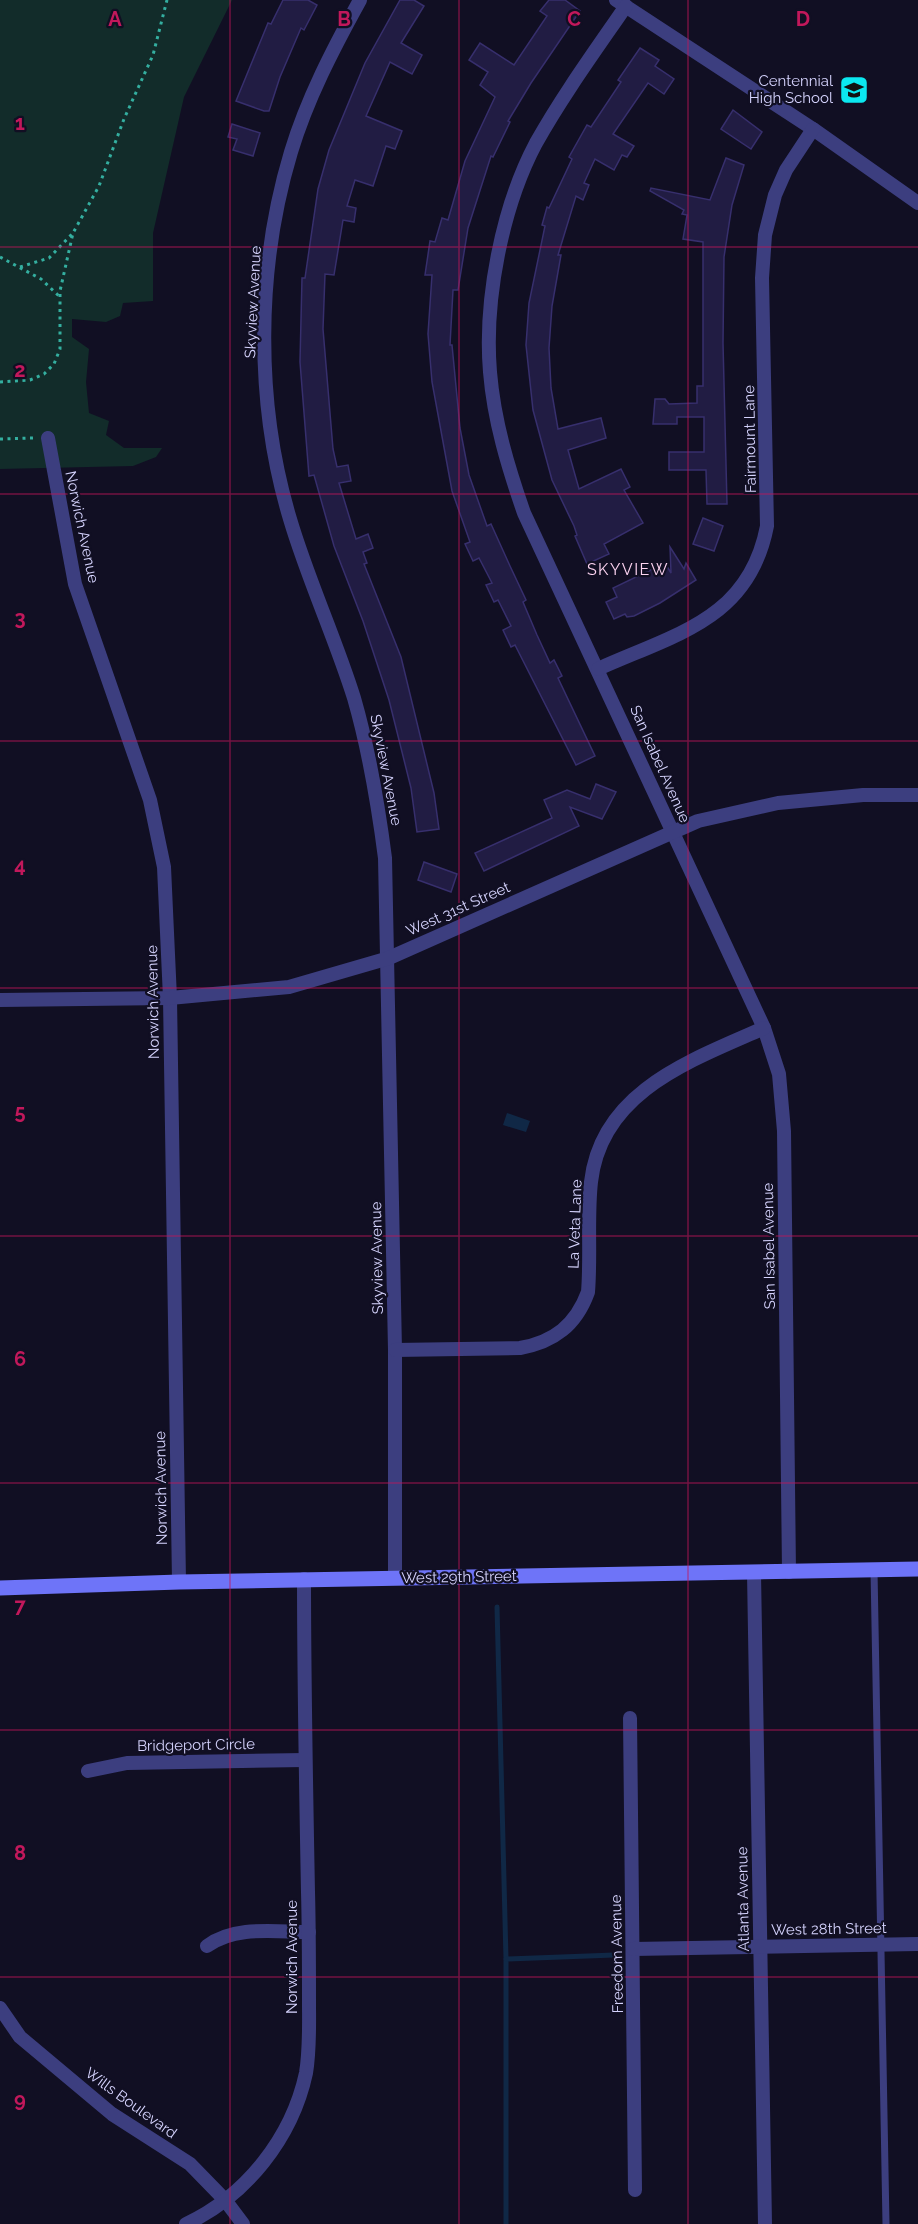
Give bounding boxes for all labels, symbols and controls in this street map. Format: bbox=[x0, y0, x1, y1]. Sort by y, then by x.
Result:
text: A bbox=[108, 7, 122, 31]
text: B bbox=[337, 7, 351, 31]
text: C bbox=[567, 7, 581, 31]
text: D bbox=[796, 7, 810, 31]
place label: Centennial High School bbox=[749, 72, 834, 107]
school or university icon: Centennial High School bbox=[838, 74, 870, 106]
text: 1 bbox=[15, 111, 25, 135]
street label: Skyview Avenue bbox=[241, 245, 265, 359]
text: 2 bbox=[14, 358, 26, 382]
street label: Fairmount Lane bbox=[740, 385, 760, 493]
street label: Norwich Avenue bbox=[61, 469, 103, 585]
district label: SKYVIEW bbox=[587, 560, 669, 579]
text: 3 bbox=[14, 606, 26, 630]
street label: San Isabel Avenue bbox=[626, 703, 694, 826]
street label: Skyview Avenue bbox=[366, 713, 406, 827]
text: 4 bbox=[14, 853, 26, 877]
street label: West 31st Street bbox=[403, 878, 513, 940]
street label: Norwich Avenue bbox=[143, 945, 163, 1059]
text: 5 bbox=[14, 1100, 26, 1124]
street label: La Veta Lane bbox=[564, 1179, 586, 1269]
street label: San Isabel Avenue bbox=[759, 1182, 779, 1309]
street label: Skyview Avenue bbox=[367, 1201, 387, 1315]
text: 6 bbox=[14, 1347, 26, 1371]
street label: Norwich Avenue bbox=[151, 1431, 171, 1545]
street label: West 29th Street bbox=[401, 1567, 517, 1587]
text: 7 bbox=[14, 1594, 26, 1618]
street label: Bridgeport Circle bbox=[137, 1735, 255, 1755]
text: 8 bbox=[14, 1841, 26, 1865]
street label: Atlanta Avenue bbox=[733, 1846, 753, 1952]
street label: Freedom Avenue bbox=[607, 1894, 627, 2014]
street label: Norwich Avenue bbox=[283, 1900, 301, 2014]
street label: West 28th Street bbox=[771, 1919, 887, 1939]
street label: Wills Boulevard bbox=[82, 2064, 180, 2142]
text: 9 bbox=[14, 2088, 26, 2112]

